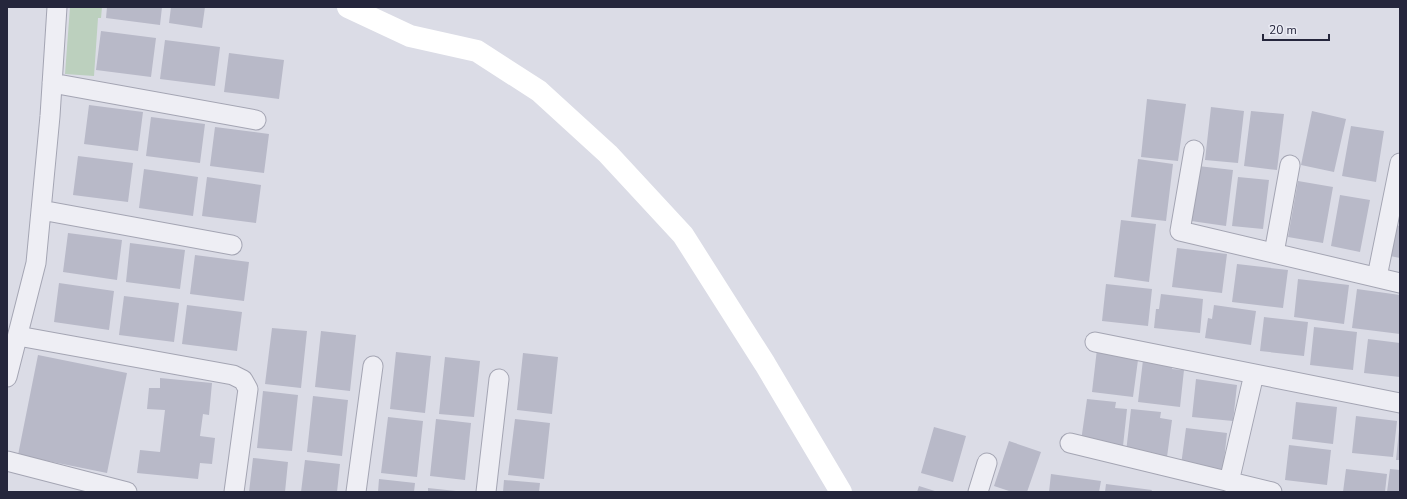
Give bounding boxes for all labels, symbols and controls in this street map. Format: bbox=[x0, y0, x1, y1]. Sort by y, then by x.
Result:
scale bar bbox=[1263, 16, 1329, 42]
text: 20 m bbox=[1269, 22, 1297, 38]

